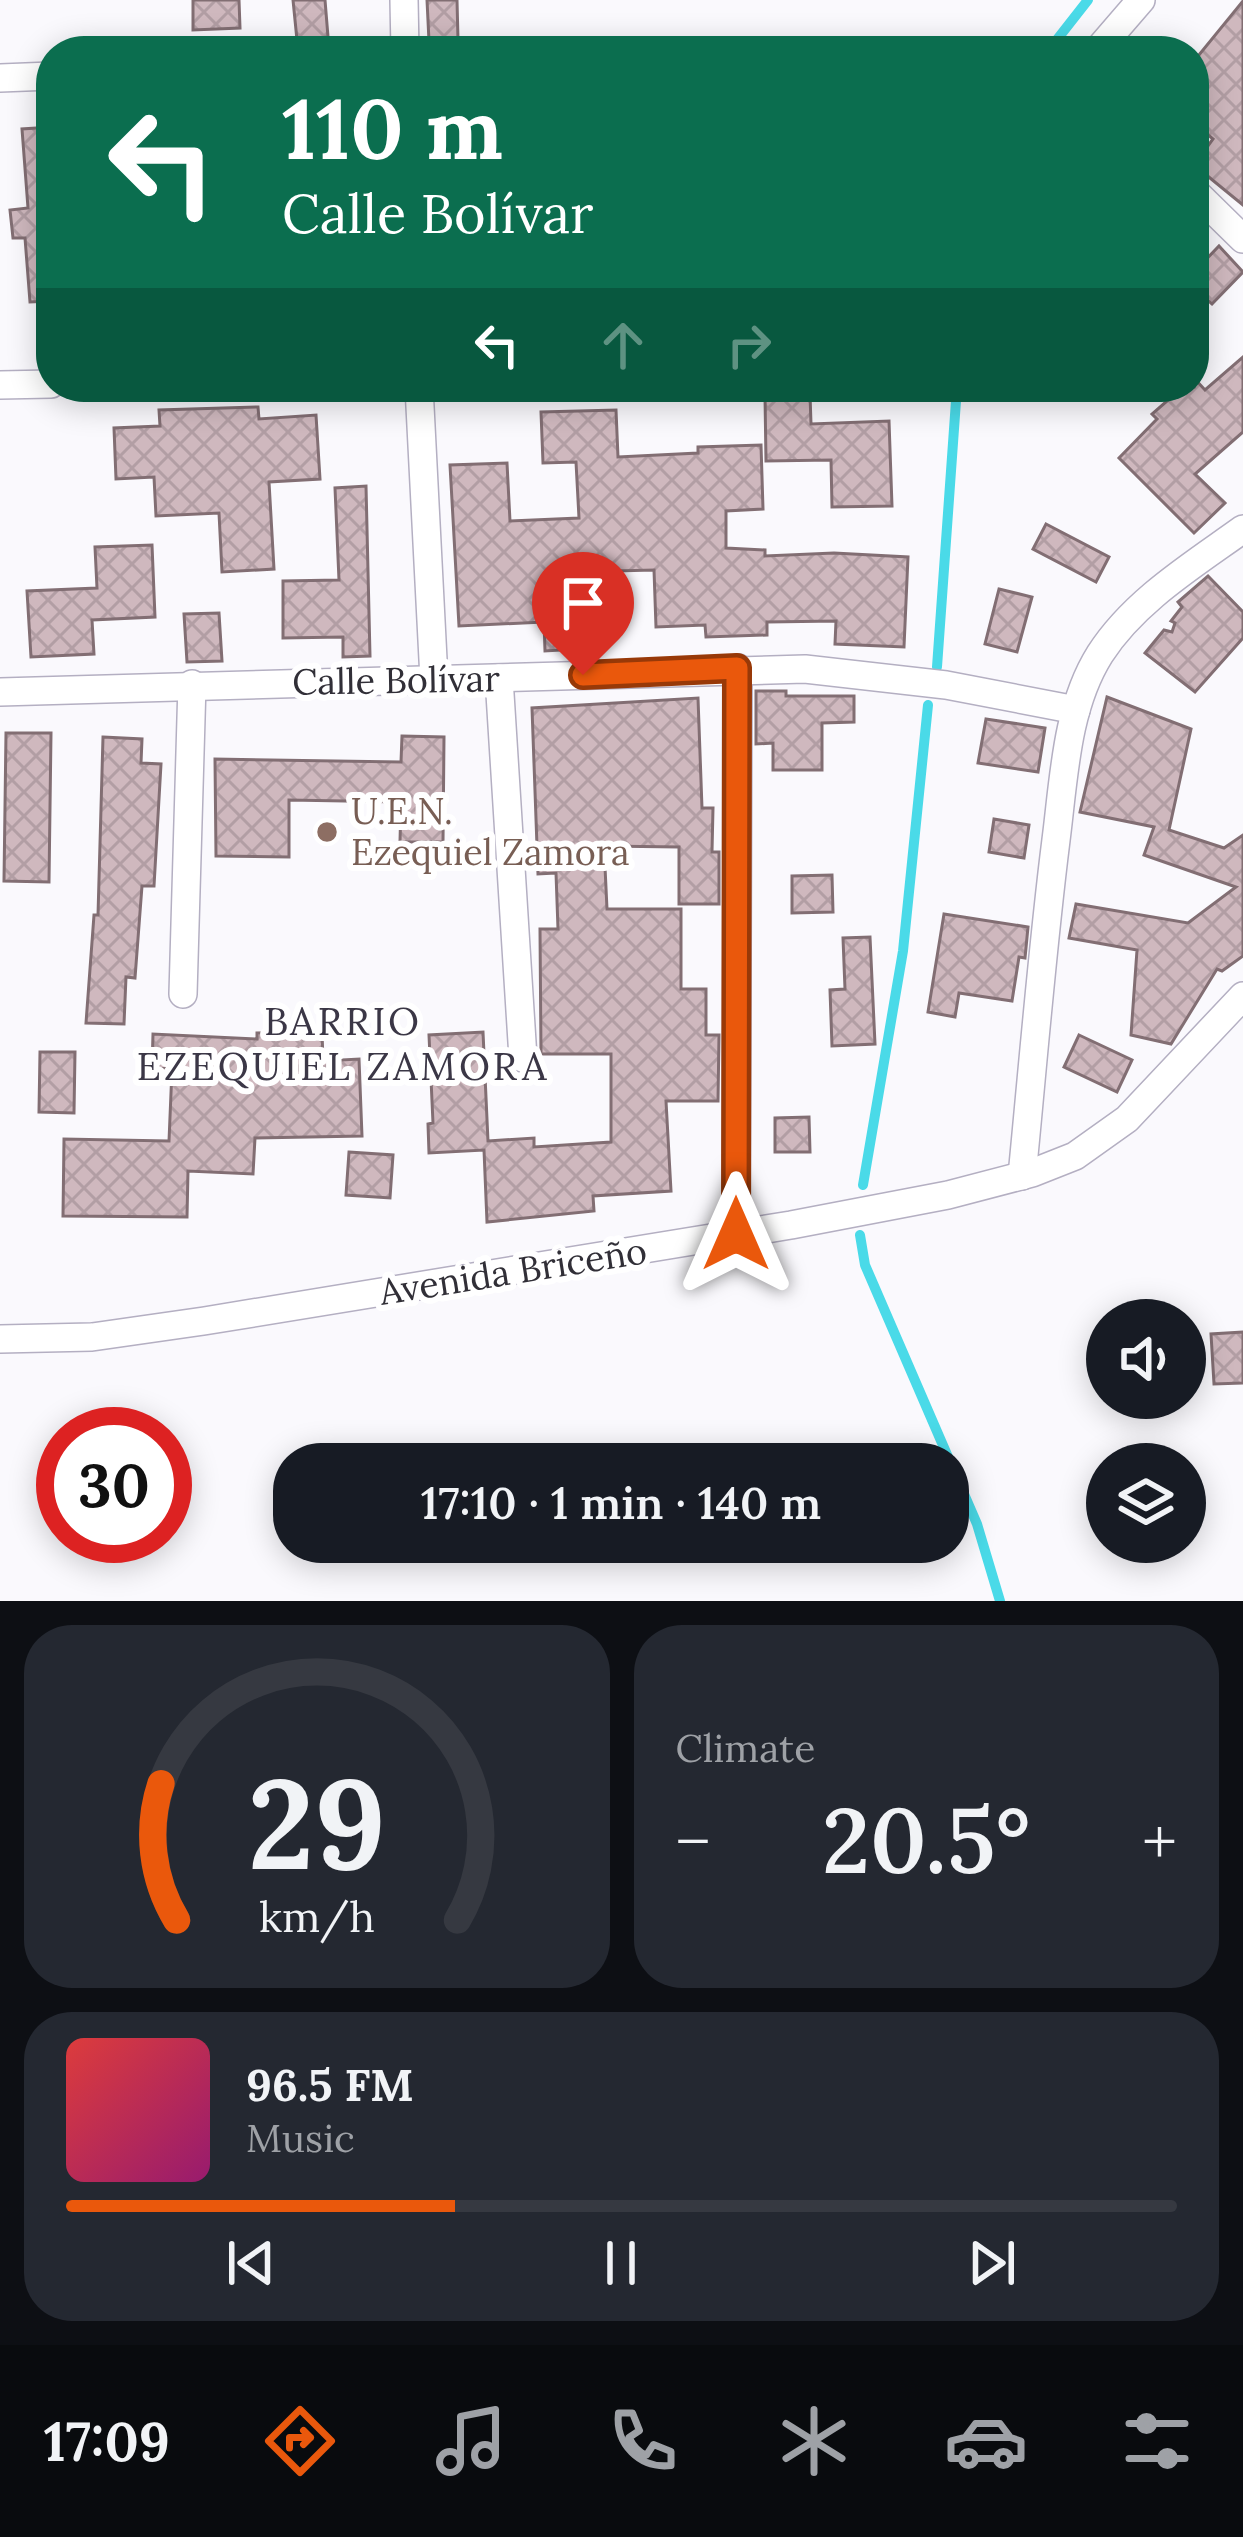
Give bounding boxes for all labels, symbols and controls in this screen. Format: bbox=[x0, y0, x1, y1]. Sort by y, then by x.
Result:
text: 110 m bbox=[282, 74, 503, 182]
icon: left bbox=[84, 84, 240, 240]
text: Calle Bolívar bbox=[282, 179, 593, 248]
icon: left bbox=[464, 312, 530, 378]
icon: ahead bbox=[590, 312, 656, 378]
icon: right bbox=[716, 312, 782, 378]
pin bbox=[532, 552, 634, 675]
icon: arrive bbox=[550, 570, 616, 636]
street label: Calle Bolívar bbox=[292, 655, 501, 705]
place label: U.E.N. Ezequiel Zamora bbox=[351, 788, 630, 875]
marker: U.E.N. Ezequiel Zamora bbox=[314, 819, 340, 845]
district label: BARRIO EZEQUIEL ZAMORA bbox=[137, 996, 549, 1091]
position arrow bbox=[673, 1171, 799, 1297]
street label: Avenida Briceño bbox=[375, 1227, 650, 1315]
map controls bbox=[1086, 1299, 1206, 1563]
button: sound bbox=[1086, 1299, 1206, 1419]
speed limit sign: 30 bbox=[36, 1407, 192, 1563]
button: layers bbox=[1086, 1443, 1206, 1563]
text: 17:10 · 1 min · 140 m bbox=[421, 1474, 821, 1531]
text: Climate bbox=[676, 1723, 815, 1773]
text: 29 bbox=[248, 1743, 386, 1903]
text: 20.5° bbox=[822, 1782, 1031, 1898]
text: − bbox=[676, 1799, 710, 1883]
text: + bbox=[1142, 1799, 1177, 1883]
text: km/h bbox=[259, 1888, 375, 1943]
text: 96.5 FM bbox=[246, 2056, 414, 2113]
text: Music bbox=[246, 2113, 355, 2163]
icon: previous bbox=[218, 2230, 284, 2296]
icon: pause bbox=[588, 2230, 654, 2296]
icon: next bbox=[959, 2230, 1025, 2296]
icon: directions bbox=[258, 2399, 342, 2483]
icon: music bbox=[429, 2399, 513, 2483]
icon: phone bbox=[601, 2399, 685, 2483]
icon: climate bbox=[772, 2399, 856, 2483]
icon: car bbox=[944, 2399, 1028, 2483]
icon: filters bbox=[1115, 2399, 1199, 2483]
text: 17:09 bbox=[44, 2407, 170, 2476]

